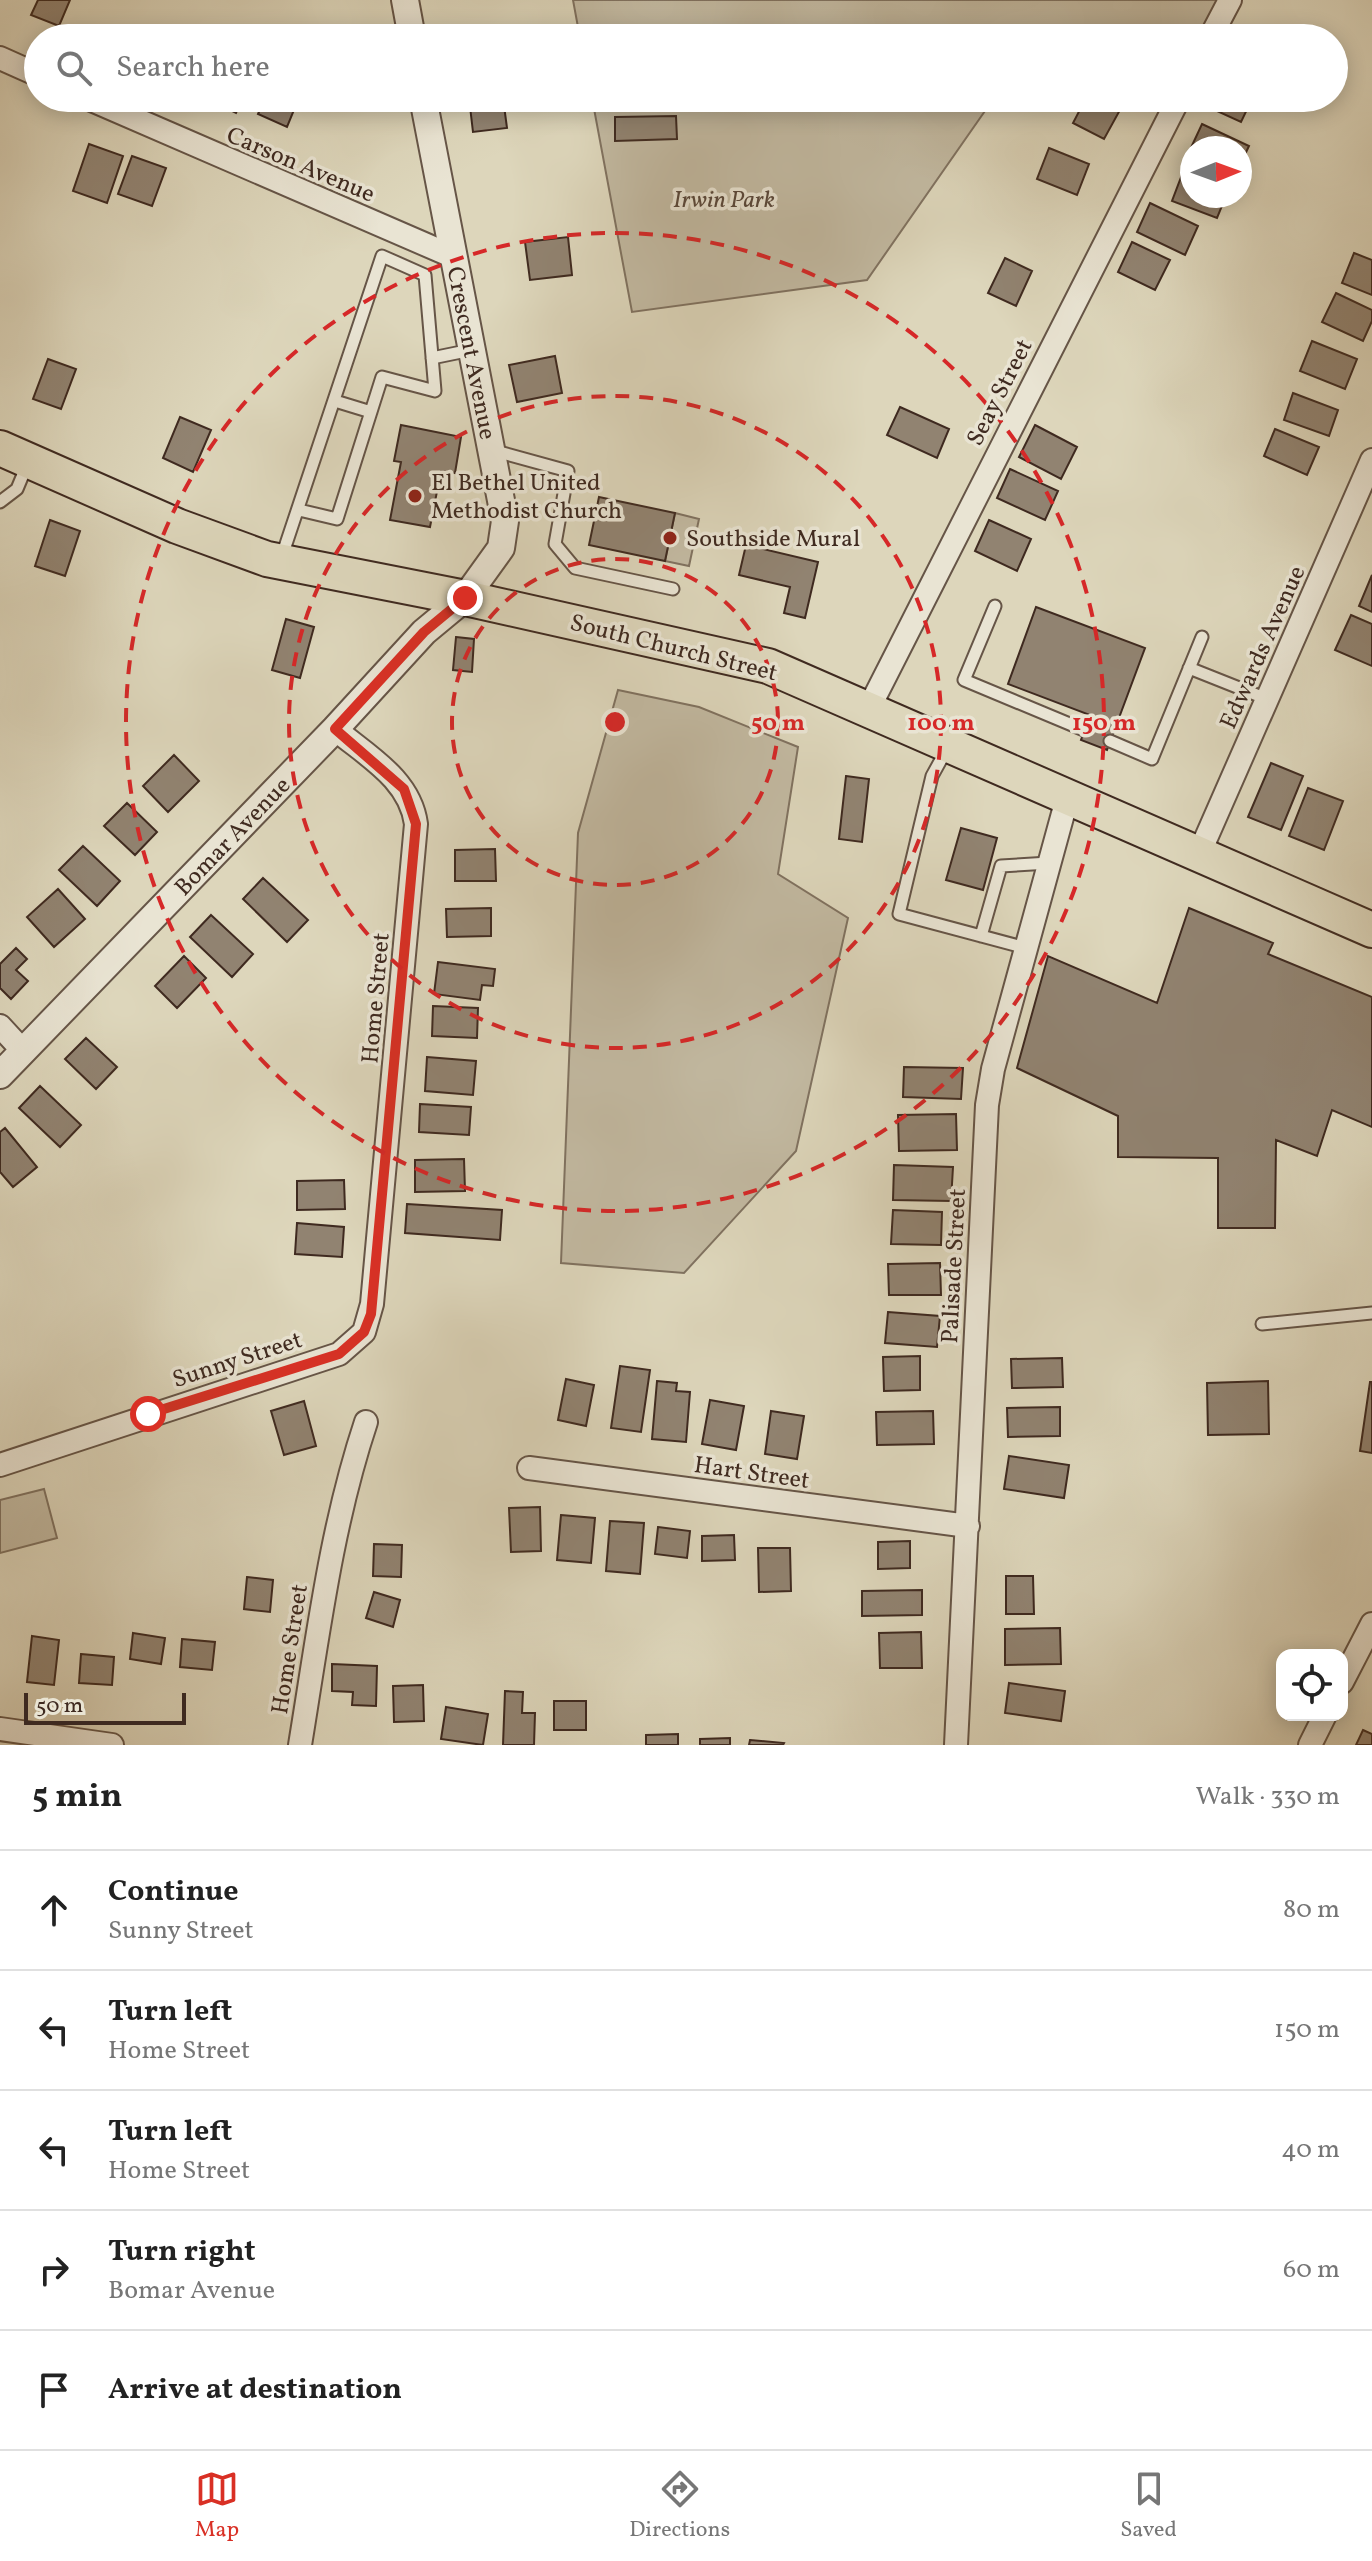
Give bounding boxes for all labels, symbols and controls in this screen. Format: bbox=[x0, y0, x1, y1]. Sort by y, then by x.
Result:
search box bbox=[24, 24, 1348, 112]
icon: search bbox=[52, 46, 96, 90]
text: Search here bbox=[116, 47, 270, 89]
street label: Carson Avenue bbox=[221, 119, 380, 212]
north arrow bbox=[1180, 136, 1252, 208]
park label: Irwin Park bbox=[673, 184, 775, 218]
street label: Crescent Avenue bbox=[437, 264, 503, 443]
street label: Seay Street bbox=[959, 334, 1042, 452]
place label: El Bethel United Methodist Church bbox=[431, 467, 622, 529]
marker: El Bethel United Methodist Church bbox=[406, 487, 424, 505]
place label: Southside Mural bbox=[686, 523, 860, 557]
marker: Southside Mural bbox=[661, 529, 679, 547]
street label: Edwards Avenue bbox=[1213, 561, 1315, 735]
route end bbox=[447, 580, 483, 616]
street label: South Church Street bbox=[566, 607, 781, 691]
text: 50 m bbox=[751, 707, 805, 741]
text: 100 m bbox=[907, 707, 975, 741]
text: 150 m bbox=[1072, 707, 1136, 741]
centre of rings bbox=[601, 708, 629, 736]
street label: Bomar Avenue bbox=[168, 770, 299, 905]
street label: Home Street bbox=[354, 931, 400, 1065]
street label: Palisade Street bbox=[934, 1188, 976, 1344]
street label: Sunny Street bbox=[168, 1324, 307, 1398]
route start bbox=[130, 1396, 166, 1432]
street label: Hart Street bbox=[692, 1449, 812, 1499]
street label: Home Street bbox=[264, 1582, 318, 1717]
map controls bbox=[1276, 1649, 1348, 1721]
button: locate bbox=[1276, 1649, 1348, 1721]
scale bar bbox=[24, 1689, 186, 1725]
text: 50 m bbox=[36, 1691, 83, 1722]
text: 5 min bbox=[32, 1774, 122, 1821]
text: Walk · 330 m bbox=[1196, 1779, 1340, 1815]
text: Continue bbox=[108, 1871, 239, 1913]
icon: ahead bbox=[32, 1888, 76, 1932]
text: 80 m bbox=[1283, 1892, 1340, 1928]
text: Sunny Street bbox=[108, 1913, 254, 1949]
text: Turn left bbox=[108, 1991, 232, 2033]
icon: left bbox=[32, 2008, 76, 2052]
text: 150 m bbox=[1274, 2012, 1340, 2048]
text: Home Street bbox=[108, 2033, 250, 2069]
text: Turn left bbox=[108, 2111, 232, 2153]
icon: left bbox=[32, 2128, 76, 2172]
text: 40 m bbox=[1281, 2132, 1340, 2168]
text: Home Street bbox=[108, 2153, 250, 2189]
text: Turn right bbox=[108, 2231, 256, 2273]
icon: right bbox=[32, 2248, 76, 2292]
text: 60 m bbox=[1283, 2252, 1340, 2288]
text: Bomar Avenue bbox=[108, 2273, 275, 2309]
icon: arrive bbox=[32, 2368, 76, 2412]
text: Arrive at destination bbox=[108, 2369, 402, 2411]
tab: Map bbox=[195, 2467, 239, 2546]
tab: Directions bbox=[629, 2467, 730, 2546]
tab: Saved bbox=[1120, 2467, 1177, 2546]

